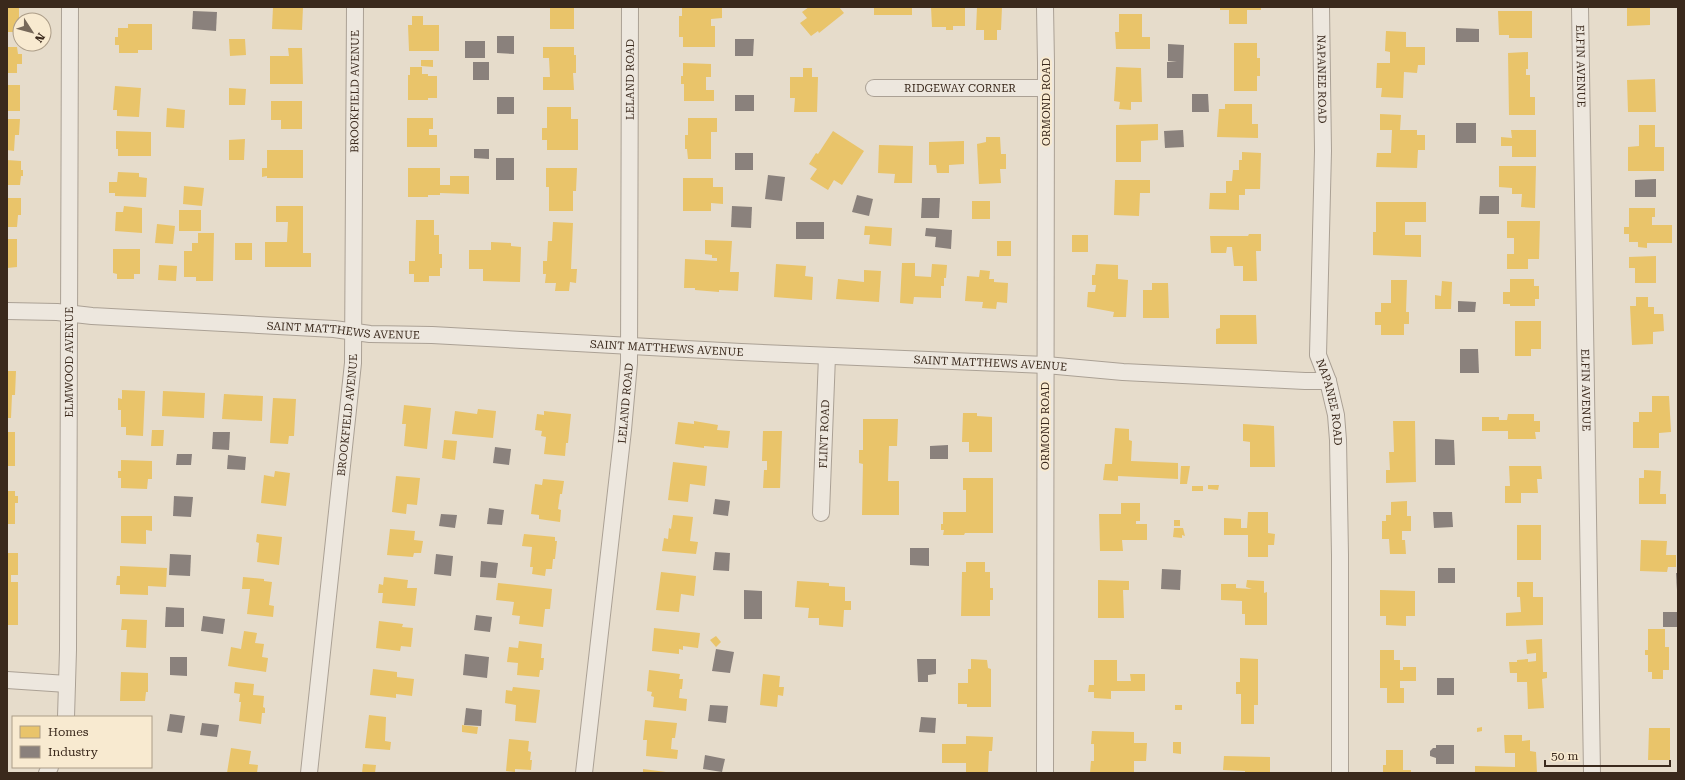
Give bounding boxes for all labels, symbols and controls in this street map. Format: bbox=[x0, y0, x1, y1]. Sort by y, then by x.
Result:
north arrow bbox=[12, 12, 52, 52]
street label: ELFIN AVENUE bbox=[1573, 25, 1588, 107]
text: N bbox=[32, 30, 47, 45]
street label: BROOKFIELD AVENUE bbox=[348, 30, 362, 153]
street label: NAPANEE ROAD bbox=[1314, 35, 1329, 123]
street label: LELAND ROAD bbox=[624, 39, 637, 120]
street label: ORMOND ROAD bbox=[1040, 58, 1053, 146]
street label: RIDGEWAY CORNER bbox=[904, 82, 1016, 95]
street label: ELMWOOD AVENUE bbox=[63, 307, 76, 417]
street label: SAINT MATTHEWS AVENUE bbox=[266, 319, 420, 342]
street label: SAINT MATTHEWS AVENUE bbox=[590, 338, 744, 359]
street label: ELFIN AVENUE bbox=[1578, 348, 1593, 431]
street label: SAINT MATTHEWS AVENUE bbox=[913, 353, 1068, 374]
street label: BROOKFIELD AVENUE bbox=[335, 354, 360, 477]
street label: NAPANEE ROAD bbox=[1313, 357, 1344, 446]
street label: LELAND ROAD bbox=[615, 362, 636, 444]
street label: ORMOND ROAD bbox=[1039, 382, 1052, 470]
street label: FLINT ROAD bbox=[817, 399, 832, 469]
legend bbox=[12, 716, 152, 768]
text: Homes bbox=[48, 725, 89, 739]
scale bar bbox=[1545, 742, 1670, 768]
text: Industry bbox=[48, 745, 99, 759]
text: 50 m bbox=[1551, 749, 1578, 763]

